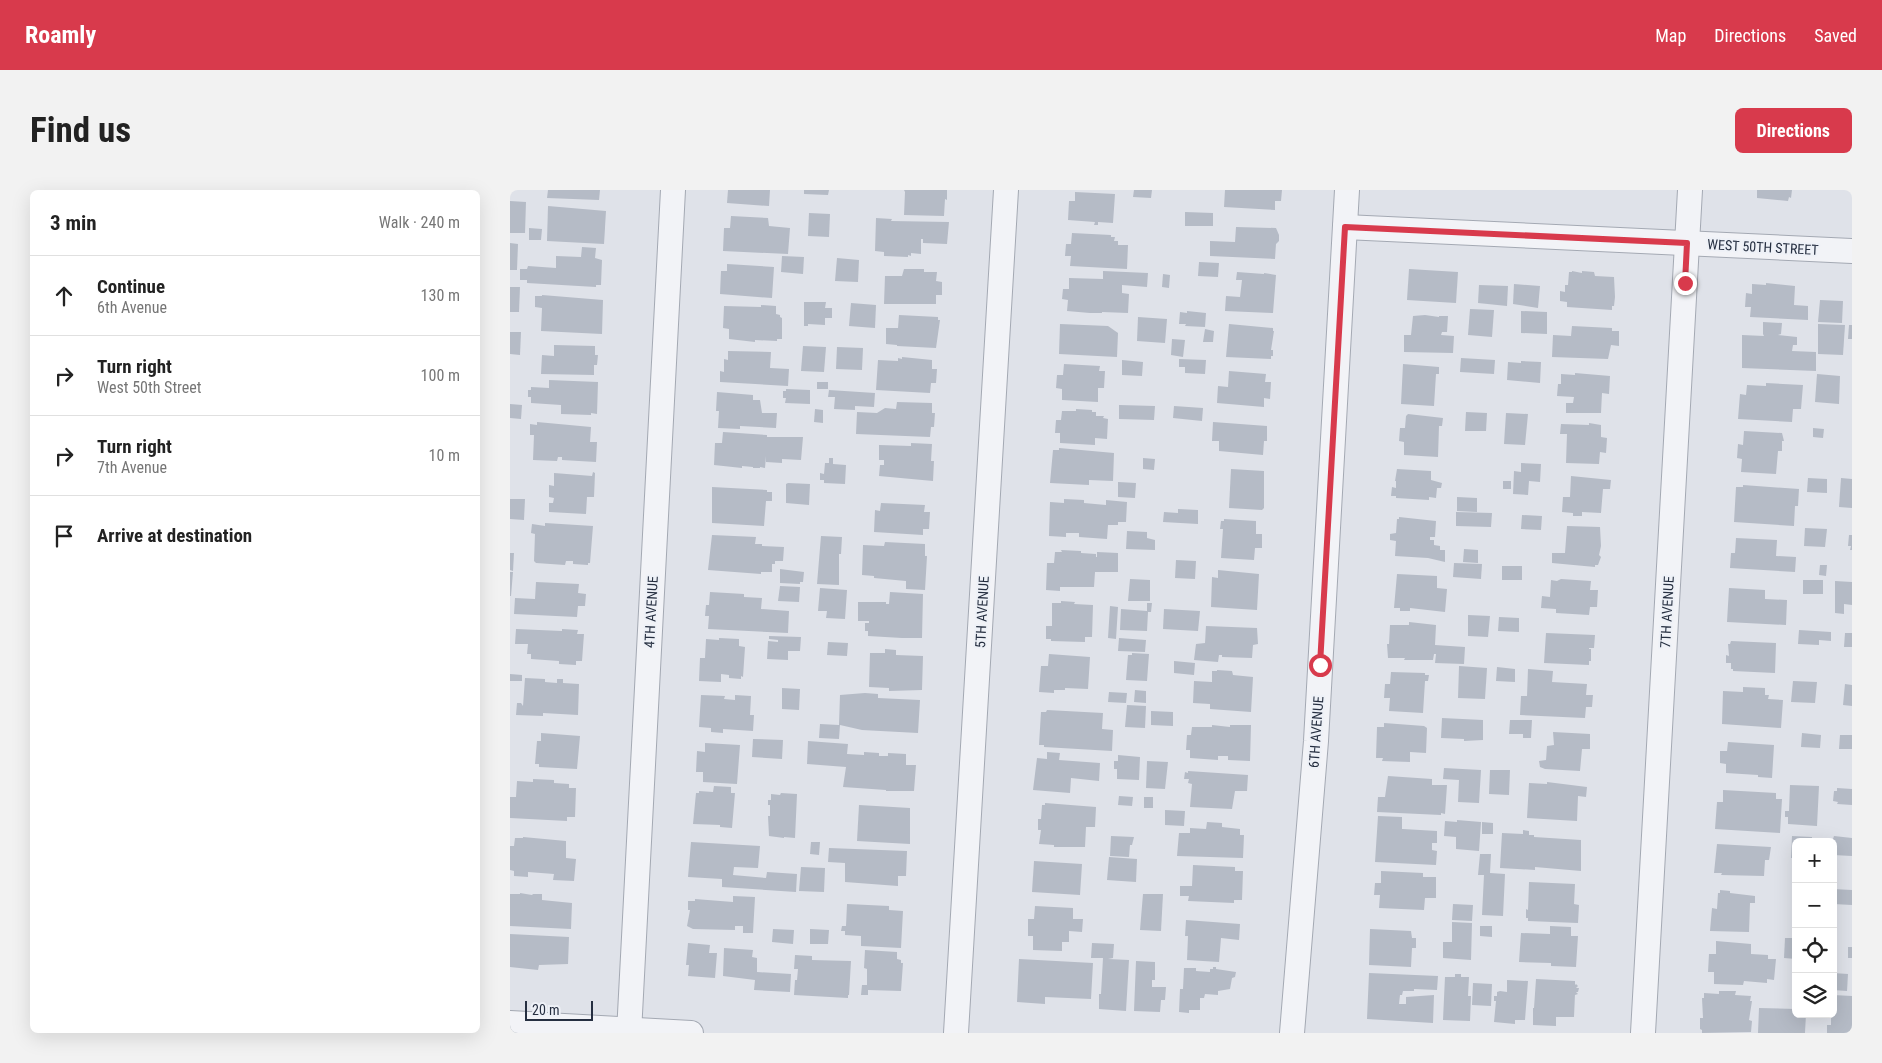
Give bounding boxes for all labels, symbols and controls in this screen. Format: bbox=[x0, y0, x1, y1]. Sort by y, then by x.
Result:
text: Roamly bbox=[25, 21, 96, 49]
text: Map bbox=[1655, 25, 1686, 46]
text: Directions bbox=[1714, 25, 1786, 46]
text: Saved bbox=[1814, 25, 1857, 46]
button: Directions bbox=[1735, 108, 1852, 153]
text: Find us bbox=[30, 110, 131, 151]
text: 3 min bbox=[50, 211, 97, 235]
text: Walk · 240 m bbox=[379, 213, 460, 232]
street label: WEST 50TH STREET bbox=[1707, 236, 1819, 258]
route end bbox=[1674, 272, 1697, 295]
text: Continue bbox=[97, 275, 165, 298]
icon: ahead bbox=[50, 282, 78, 310]
text: 130 m bbox=[421, 286, 460, 305]
text: 6th Avenue bbox=[97, 298, 167, 317]
text: Turn right bbox=[97, 355, 172, 378]
icon: right bbox=[50, 362, 78, 390]
text: 100 m bbox=[421, 366, 460, 385]
text: West 50th Street bbox=[97, 378, 202, 397]
text: Turn right bbox=[97, 435, 172, 458]
icon: right bbox=[50, 442, 78, 470]
text: 10 m bbox=[428, 446, 460, 465]
text: 7th Avenue bbox=[97, 458, 167, 477]
icon: arrive bbox=[50, 522, 78, 550]
text: Arrive at destination bbox=[97, 524, 252, 547]
street label: 4TH AVENUE bbox=[641, 576, 661, 648]
street label: 5TH AVENUE bbox=[972, 576, 992, 648]
street label: 7TH AVENUE bbox=[1657, 576, 1677, 648]
route start bbox=[1309, 654, 1332, 677]
street label: 6TH AVENUE bbox=[1306, 696, 1326, 768]
map controls bbox=[1792, 838, 1837, 1018]
button: + bbox=[1792, 838, 1837, 883]
button: − bbox=[1792, 883, 1837, 928]
button: locate bbox=[1792, 928, 1837, 973]
button: layers bbox=[1792, 973, 1837, 1018]
scale bar bbox=[525, 998, 592, 1021]
text: 20 m bbox=[532, 1002, 560, 1018]

